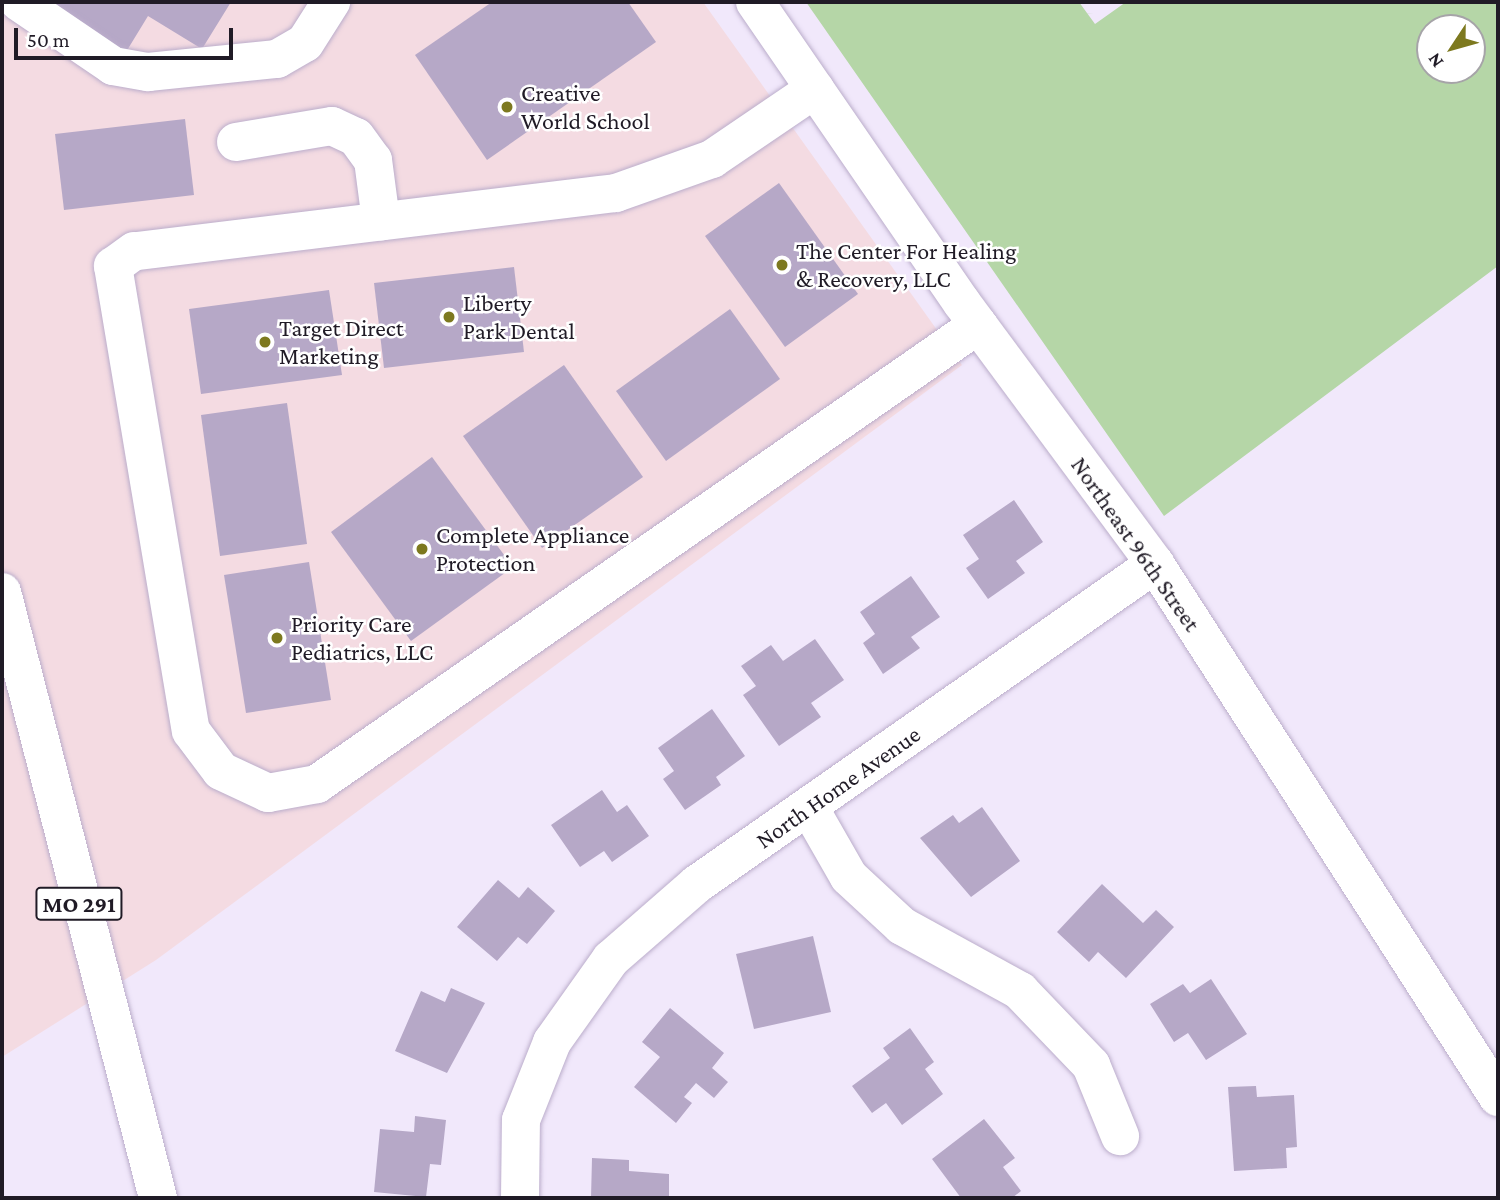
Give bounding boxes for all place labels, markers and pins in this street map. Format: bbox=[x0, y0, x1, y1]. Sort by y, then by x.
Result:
place label: Creative World School bbox=[521, 79, 650, 135]
marker: Creative World School bbox=[499, 99, 515, 115]
place label: The Center For Healing & Recovery, LLC bbox=[796, 237, 1017, 293]
marker: The Center For Healing & Recovery, LLC bbox=[774, 257, 790, 273]
place label: Liberty Park Dental bbox=[463, 289, 575, 345]
marker: Liberty Park Dental bbox=[441, 309, 457, 325]
place label: Target Direct Marketing bbox=[279, 314, 404, 370]
marker: Target Direct Marketing bbox=[257, 334, 273, 350]
place label: Complete Appliance Protection bbox=[436, 521, 629, 577]
marker: Complete Appliance Protection bbox=[414, 541, 430, 557]
place label: Priority Care Pediatrics, LLC bbox=[291, 610, 433, 666]
marker: Priority Care Pediatrics, LLC bbox=[269, 630, 285, 646]

